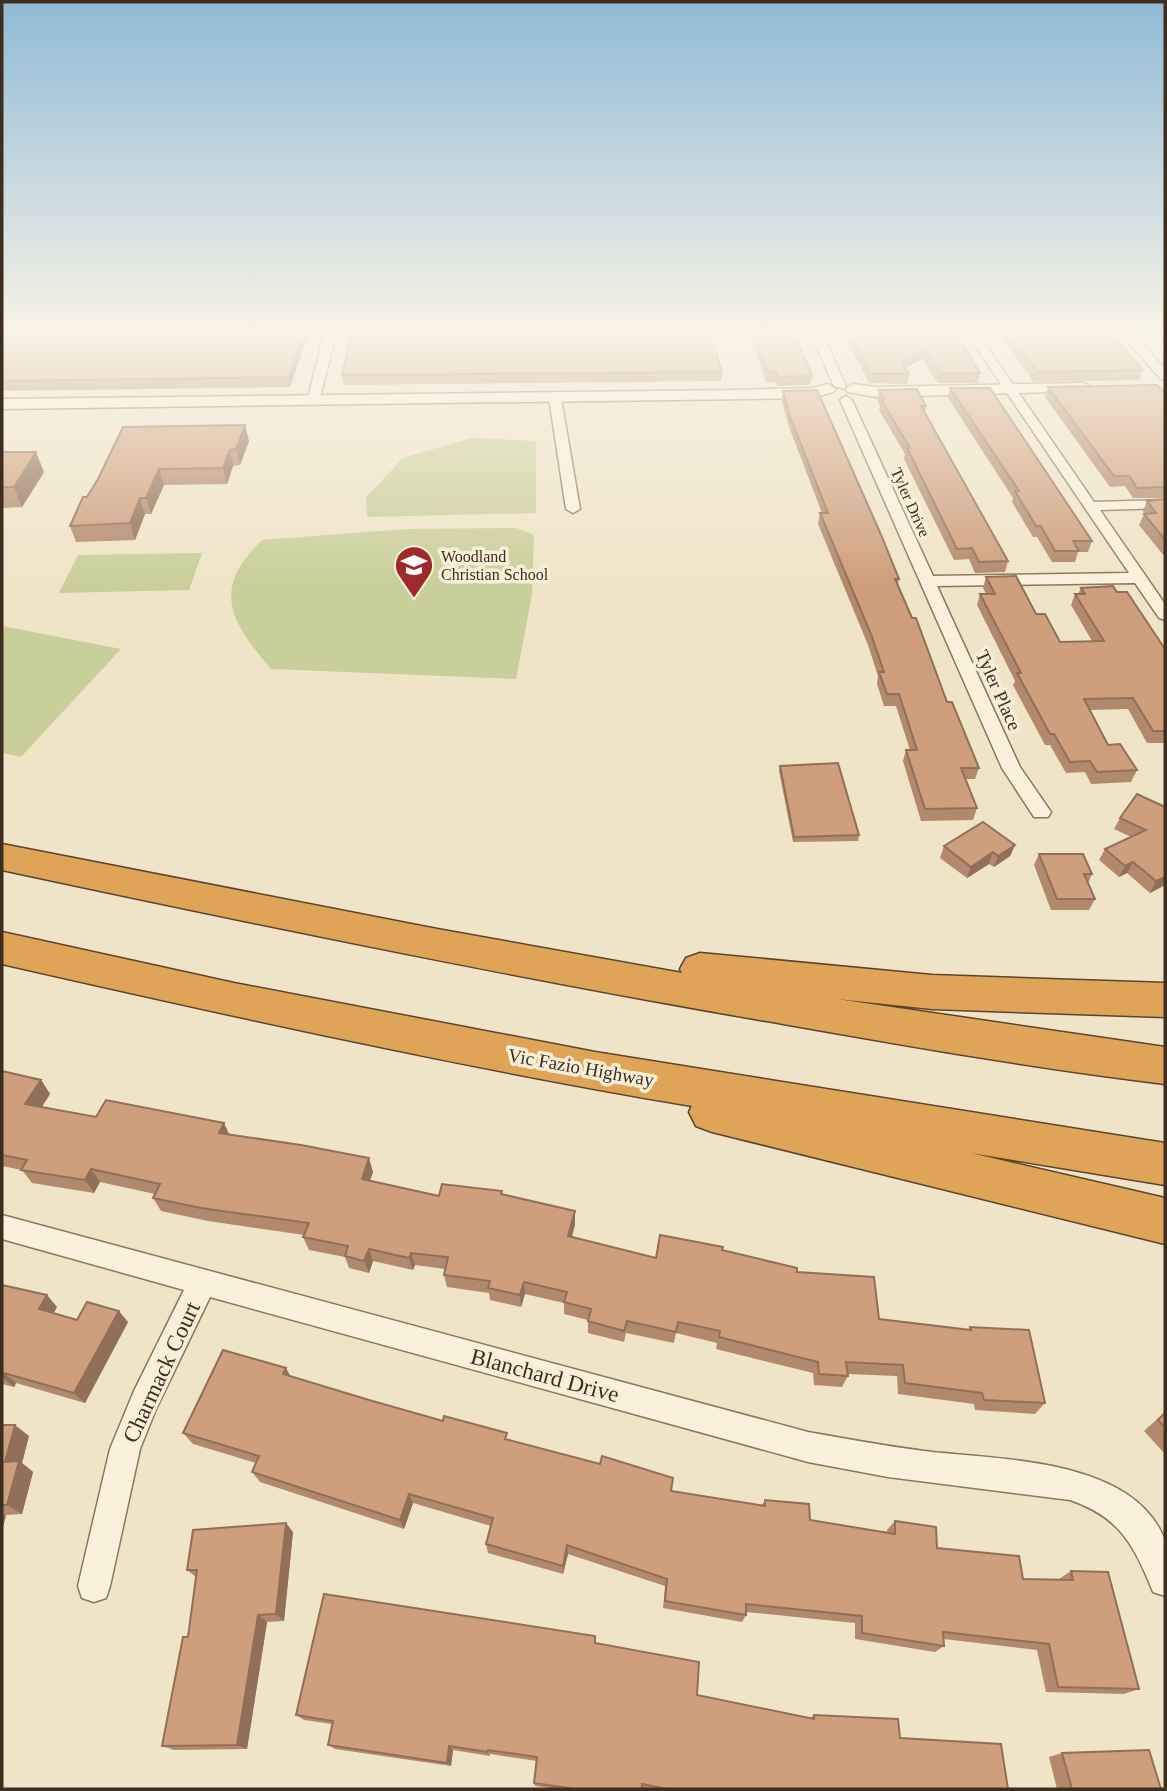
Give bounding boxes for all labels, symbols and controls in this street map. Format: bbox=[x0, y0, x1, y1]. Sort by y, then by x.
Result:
street label: Tyler Drive bbox=[887, 465, 933, 540]
school or university icon: Woodland Christian School bbox=[393, 544, 435, 599]
place label: Woodland Christian School bbox=[441, 548, 549, 583]
street label: Tyler Place bbox=[972, 647, 1026, 734]
street label: Vic Fazio Highway bbox=[506, 1044, 656, 1091]
street label: Charmack Court bbox=[118, 1297, 205, 1447]
street label: Blanchard Drive bbox=[468, 1344, 622, 1407]

